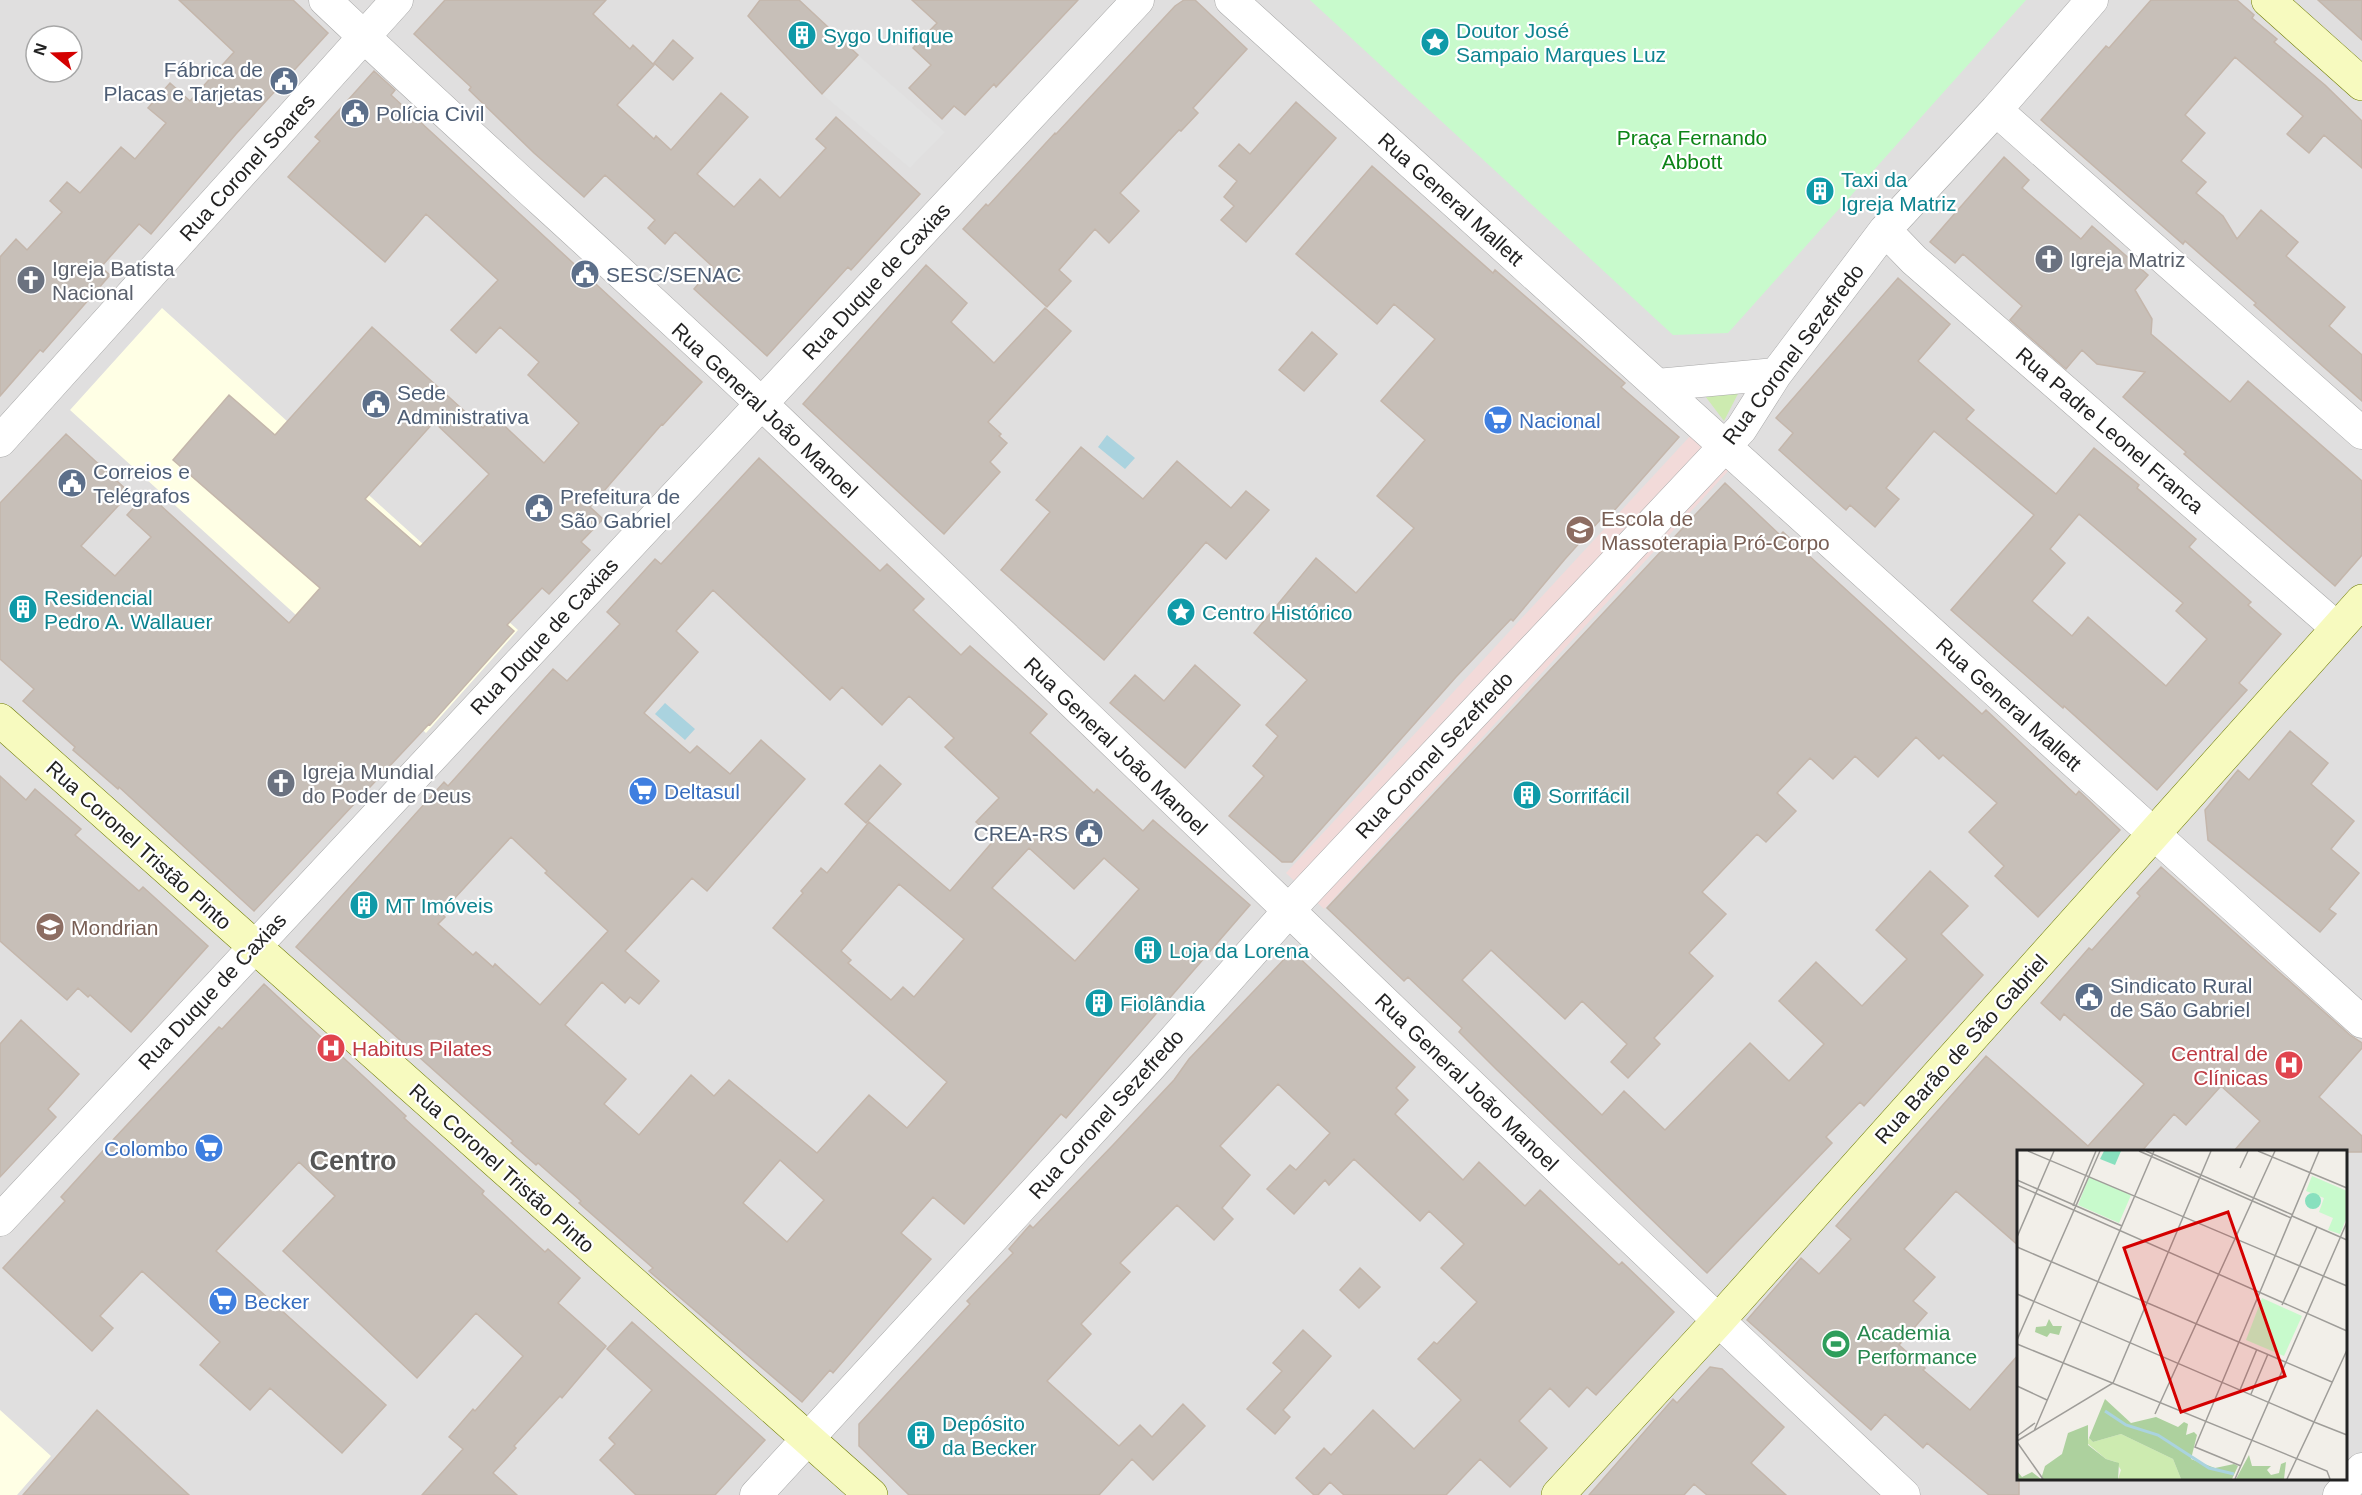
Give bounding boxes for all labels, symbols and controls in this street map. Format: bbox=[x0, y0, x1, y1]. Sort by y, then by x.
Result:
building icon: Sygo Unifique bbox=[786, 19, 818, 51]
place label: Doutor José Sampaio Marques Luz bbox=[1456, 19, 1666, 66]
north arrow bbox=[24, 24, 84, 84]
place label: Sygo Unifique bbox=[823, 24, 954, 47]
place icon: Doutor José Sampaio Marques Luz bbox=[1419, 26, 1451, 58]
text: N bbox=[30, 41, 50, 58]
place label: Fábrica de Placas e Tarjetas bbox=[103, 58, 263, 105]
public building icon: Fábrica de Placas e Tarjetas bbox=[268, 65, 300, 97]
street label: Rua Coronel Soares bbox=[175, 89, 319, 245]
public building icon: Polícia Civil bbox=[339, 97, 371, 129]
place label: Polícia Civil bbox=[376, 102, 485, 125]
park label: Praça Fernando Abbott bbox=[1617, 126, 1767, 173]
street label: Rua General Mallett bbox=[1374, 128, 1528, 270]
place label: Taxi da Igreja Matriz bbox=[1841, 168, 1957, 215]
building icon: Taxi da Igreja Matriz bbox=[1804, 175, 1836, 207]
street label: Rua Duque de Caxias bbox=[798, 198, 954, 364]
church icon: Igreja Matriz bbox=[2033, 243, 2065, 275]
place label: Igreja Matriz bbox=[2070, 248, 2186, 271]
place label: Igreja Batista Nacional bbox=[52, 257, 175, 304]
public building icon: SESC/SENAC bbox=[569, 258, 601, 290]
street label: Rua Coronel Sezefredo bbox=[1718, 259, 1868, 449]
place label: SESC/SENAC bbox=[606, 263, 741, 286]
church icon: Igreja Batista Nacional bbox=[15, 264, 47, 296]
street label: Rua General João Manoel bbox=[668, 318, 862, 502]
street label: Rua Padre Leonel Franca bbox=[2012, 342, 2209, 518]
place label: Sede Administrativa bbox=[397, 381, 529, 428]
public building icon: Sede Administrativa bbox=[360, 388, 392, 420]
supermarket icon: Nacional bbox=[1482, 404, 1514, 436]
place label: Nacional bbox=[1519, 409, 1601, 432]
place label: Correios e Telégrafos bbox=[93, 460, 190, 507]
public building icon: Correios e Telégrafos bbox=[56, 467, 88, 499]
place label: Prefeitura de São Gabriel bbox=[560, 485, 680, 532]
public building icon: Prefeitura de São Gabriel bbox=[523, 492, 555, 524]
place label: Escola de Massoterapia Pró-Corpo bbox=[1601, 507, 1830, 554]
school or university icon: Escola de Massoterapia Pró-Corpo bbox=[1564, 514, 1596, 546]
street label: Rua Duque de Caxias bbox=[466, 553, 622, 719]
place label: Residencial Pedro A. Wallauer bbox=[44, 586, 212, 633]
building icon: Residencial Pedro A. Wallauer bbox=[7, 593, 39, 625]
place icon: Centro Histórico bbox=[1165, 596, 1197, 628]
place label: Centro Histórico bbox=[1202, 601, 1353, 624]
street label: Rua General Mallett bbox=[1932, 633, 2086, 775]
street label: Rua General João Manoel bbox=[1020, 653, 1212, 839]
street label: Rua Coronel Sezefredo bbox=[1351, 667, 1517, 843]
street label: Rua Coronel Tristão Pinto bbox=[42, 756, 236, 934]
place label: Igreja Mundial do Poder de Deus bbox=[302, 760, 471, 807]
church icon: Igreja Mundial do Poder de Deus bbox=[265, 767, 297, 799]
supermarket icon: Deltasul bbox=[627, 775, 659, 807]
building icon: Sorrifácil bbox=[1511, 779, 1543, 811]
place label: Deltasul bbox=[664, 780, 740, 803]
place label: Sorrifácil bbox=[1548, 784, 1630, 807]
public building icon: CREA-RS bbox=[1073, 817, 1105, 849]
place label: CREA-RS bbox=[973, 822, 1068, 845]
building icon: MT Imóveis bbox=[348, 889, 380, 921]
place label: MT Imóveis bbox=[385, 894, 493, 917]
street label: Rua Duque de Caxias bbox=[134, 908, 290, 1074]
school or university icon: Mondrian bbox=[34, 911, 66, 943]
place label: Mondrian bbox=[71, 916, 159, 939]
building icon: Loja da Lorena bbox=[1132, 934, 1164, 966]
place label: Loja da Lorena bbox=[1169, 939, 1309, 962]
street label: Rua Barão de São Gabriel bbox=[1870, 950, 2052, 1148]
place label: Sindicato Rural de São Gabriel bbox=[2110, 974, 2252, 1021]
public building icon: Sindicato Rural de São Gabriel bbox=[2073, 981, 2105, 1013]
building icon: Fiolândia bbox=[1083, 987, 1115, 1019]
street label: Rua General João Manoel bbox=[1371, 989, 1563, 1175]
place label: Fiolândia bbox=[1120, 992, 1206, 1015]
street label: Rua Coronel Sezefredo bbox=[1024, 1025, 1188, 1203]
hospital icon: Habitus Pilates bbox=[315, 1032, 347, 1064]
place label: Habitus Pilates bbox=[352, 1037, 492, 1060]
place label: Central de Clínicas bbox=[2171, 1042, 2268, 1089]
hospital icon: Central de Clínicas bbox=[2273, 1049, 2305, 1081]
street label: Rua Coronel Tristão Pinto bbox=[405, 1079, 599, 1257]
supermarket icon: Colombo bbox=[193, 1132, 225, 1164]
place label: Colombo bbox=[104, 1137, 188, 1160]
district label: Centro bbox=[310, 1146, 397, 1176]
inset map bbox=[2017, 1150, 2347, 1480]
supermarket icon: Becker bbox=[207, 1285, 239, 1317]
place label: Becker bbox=[244, 1290, 309, 1313]
place label: Academia Performance bbox=[1857, 1321, 1977, 1368]
sports icon: Academia Performance bbox=[1820, 1328, 1852, 1360]
place label: Depósito da Becker bbox=[942, 1412, 1037, 1459]
building icon: Depósito da Becker bbox=[905, 1419, 937, 1451]

